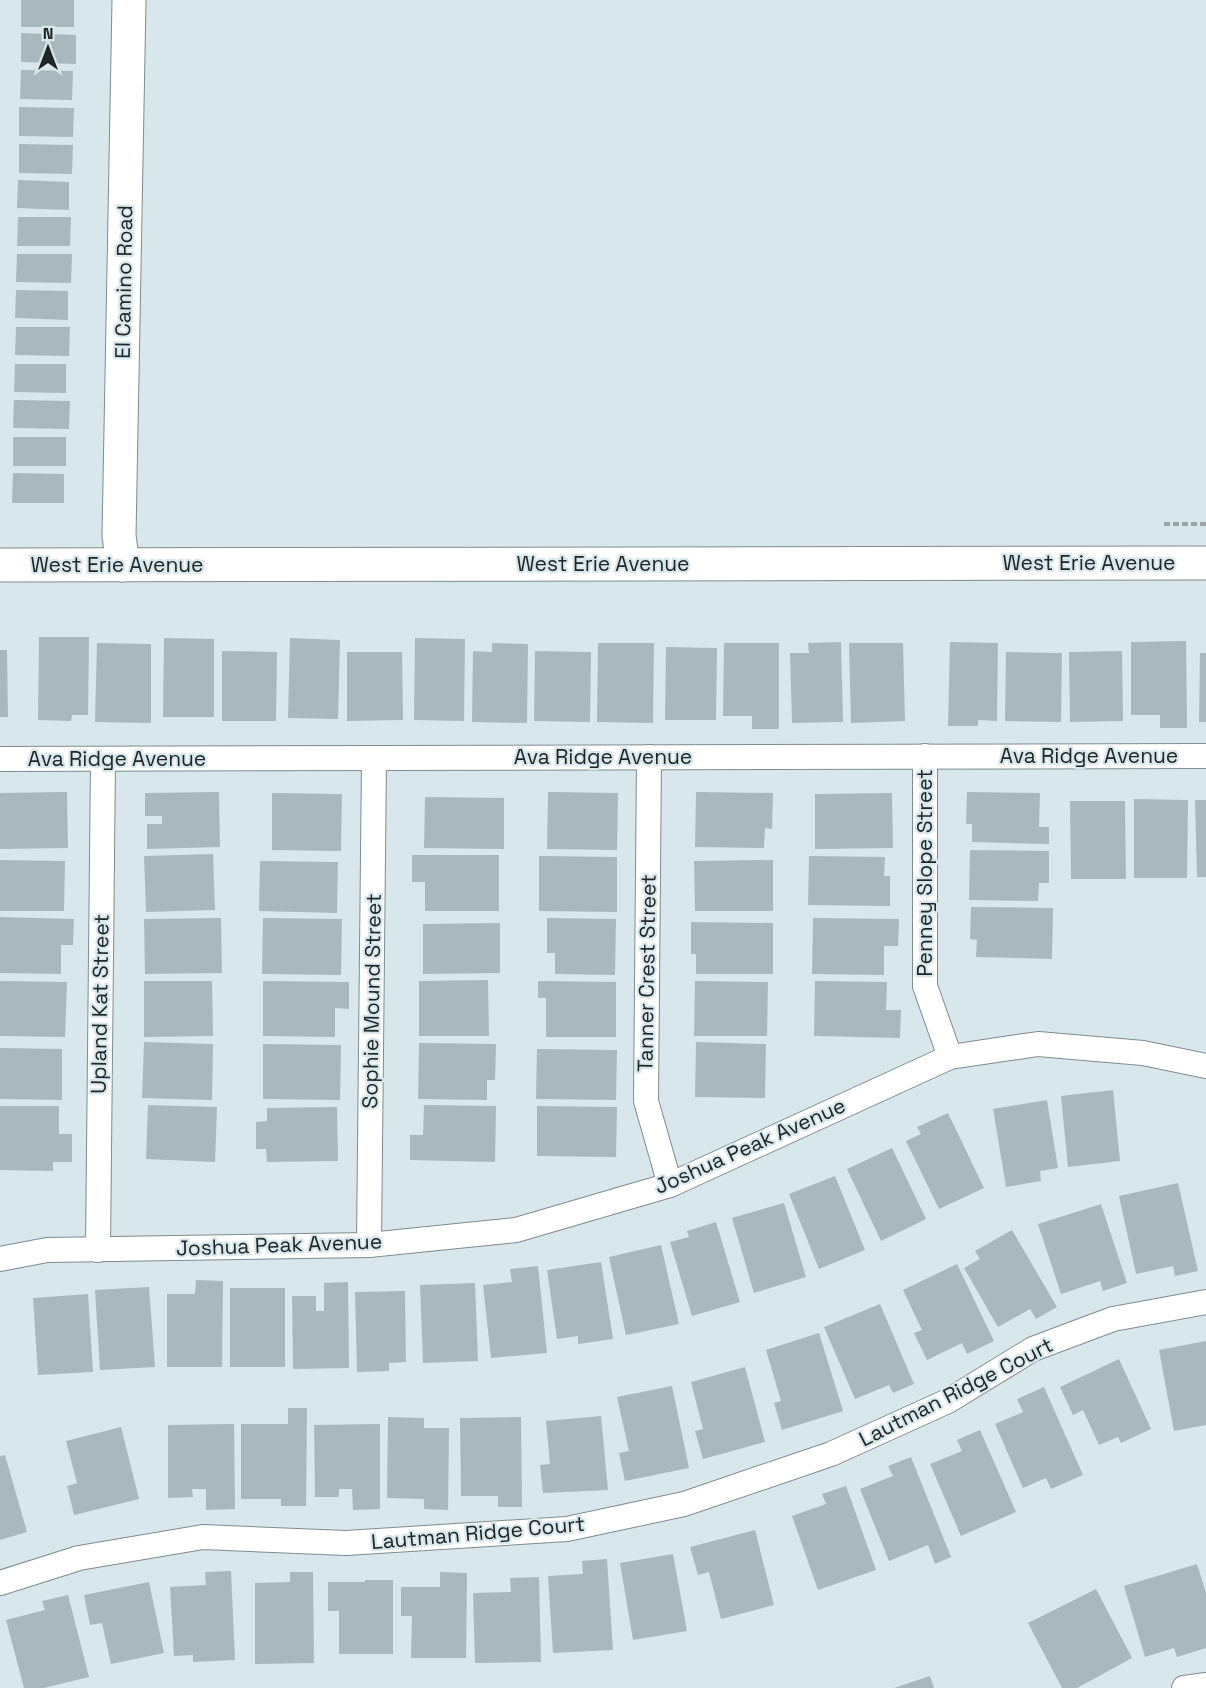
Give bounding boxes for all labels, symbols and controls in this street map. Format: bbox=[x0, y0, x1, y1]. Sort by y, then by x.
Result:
north arrow bbox=[18, 18, 78, 78]
text: N bbox=[43, 23, 53, 44]
street label: El Camino Road bbox=[109, 205, 138, 359]
street label: West Erie Avenue bbox=[1002, 549, 1176, 576]
street label: West Erie Avenue bbox=[516, 550, 690, 577]
street label: West Erie Avenue bbox=[30, 551, 204, 578]
street label: Ava Ridge Avenue bbox=[1000, 742, 1178, 769]
street label: Ava Ridge Avenue bbox=[514, 743, 692, 770]
street label: Ava Ridge Avenue bbox=[28, 745, 206, 772]
street label: Penney Slope Street bbox=[911, 769, 938, 977]
street label: Tanner Crest Street bbox=[631, 874, 662, 1072]
street label: Sophie Mound Street bbox=[356, 893, 387, 1109]
street label: Upland Kat Street bbox=[84, 914, 115, 1094]
street label: Joshua Peak Avenue bbox=[650, 1091, 850, 1200]
street label: Joshua Peak Avenue bbox=[175, 1227, 383, 1262]
street label: Lautman Ridge Court bbox=[854, 1331, 1057, 1452]
street label: Lautman Ridge Court bbox=[370, 1510, 586, 1555]

